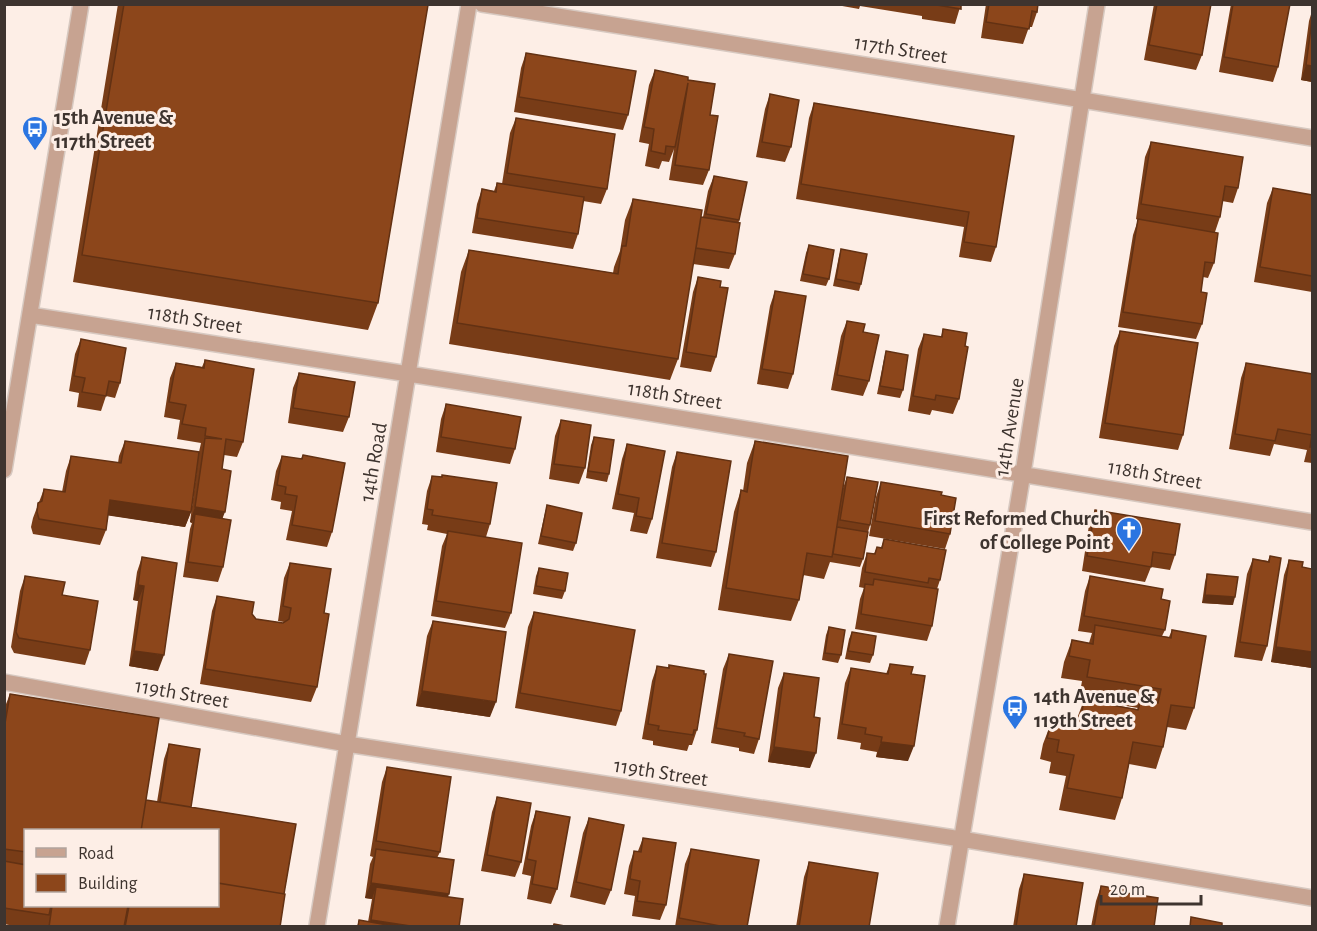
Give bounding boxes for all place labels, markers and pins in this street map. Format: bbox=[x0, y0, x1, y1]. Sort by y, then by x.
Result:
place label: 15th Avenue & 117th Street bbox=[54, 107, 173, 152]
bus stop icon: 15th Avenue & 117th Street bbox=[20, 114, 50, 152]
place label: First Reformed Church of College Point bbox=[923, 508, 1110, 553]
church icon: First Reformed Church of College Point bbox=[1114, 515, 1144, 553]
place label: 14th Avenue & 119th Street bbox=[1034, 686, 1155, 731]
bus stop icon: 14th Avenue & 119th Street bbox=[1000, 693, 1030, 731]

